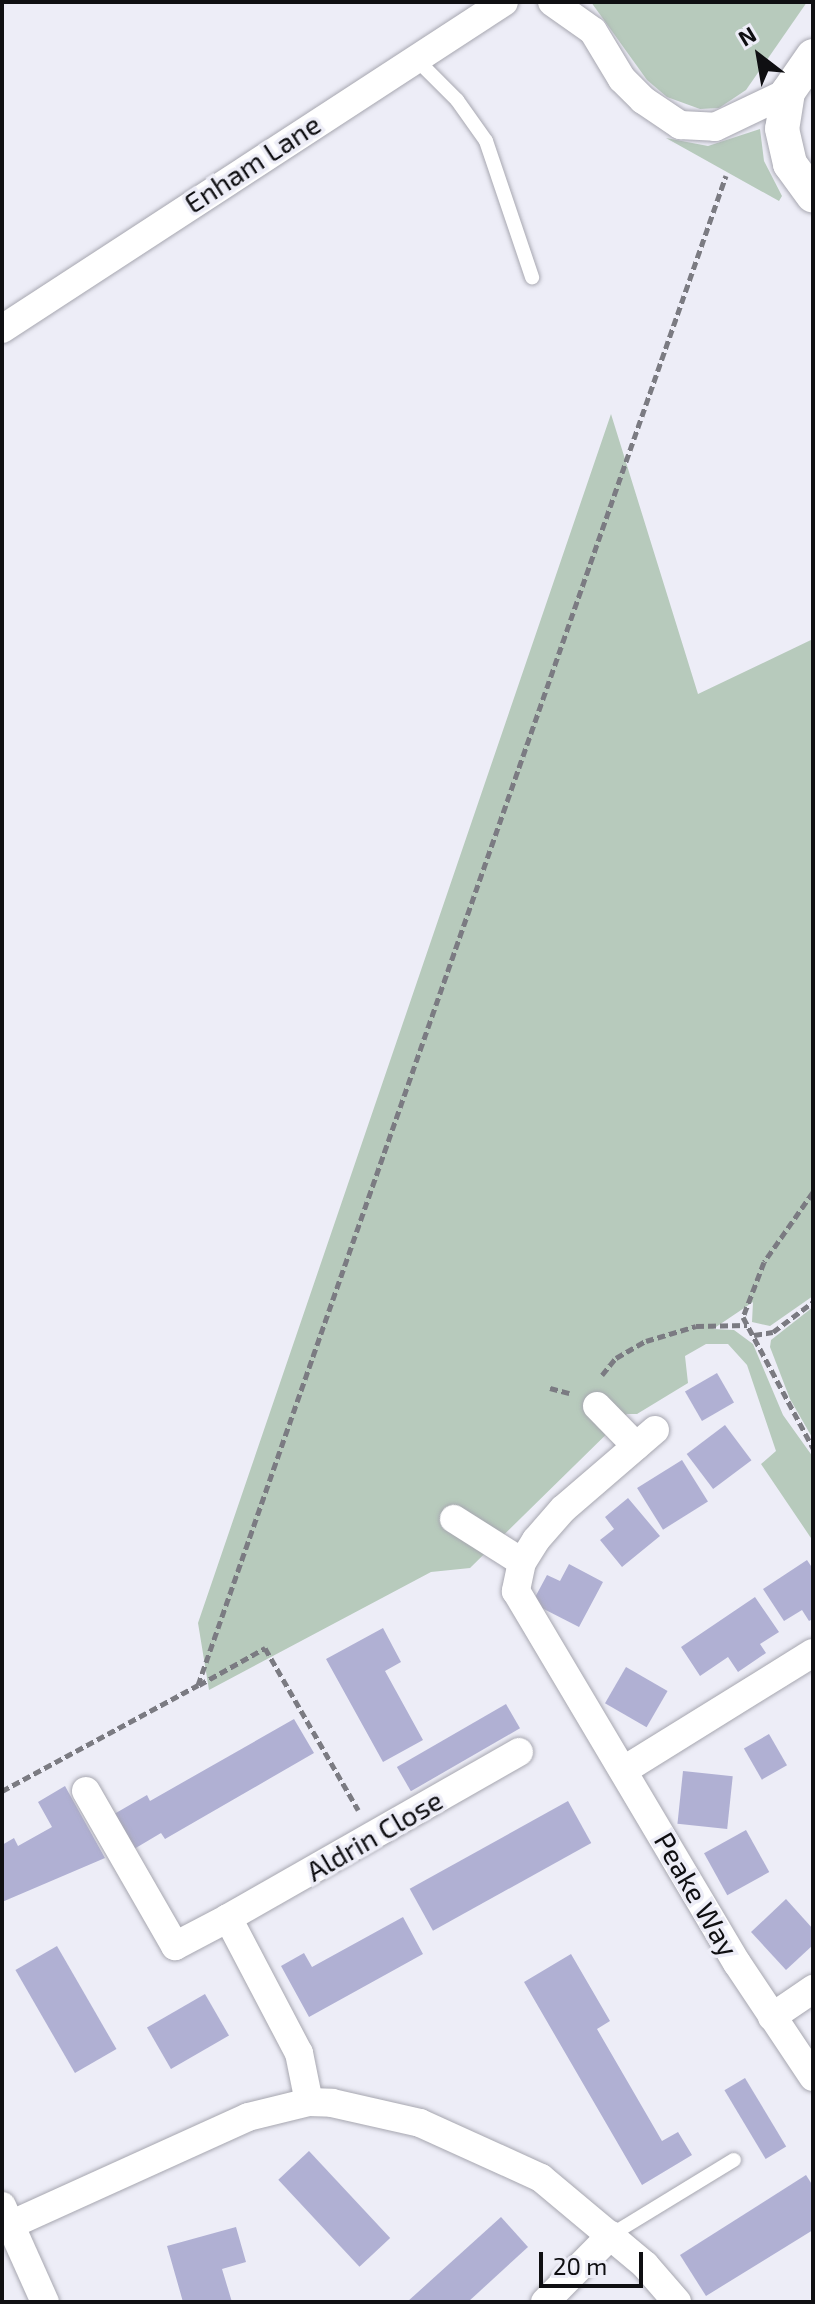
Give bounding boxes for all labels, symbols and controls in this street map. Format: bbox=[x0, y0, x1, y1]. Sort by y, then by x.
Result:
north arrow bbox=[719, 16, 799, 96]
text: N bbox=[733, 20, 760, 51]
street label: Enham Lane bbox=[178, 107, 326, 219]
street label: Aldrin Close bbox=[300, 1782, 448, 1888]
street label: Peake Way bbox=[648, 1826, 746, 1962]
scale bar bbox=[543, 2236, 647, 2286]
text: 20 m bbox=[553, 2251, 607, 2280]

